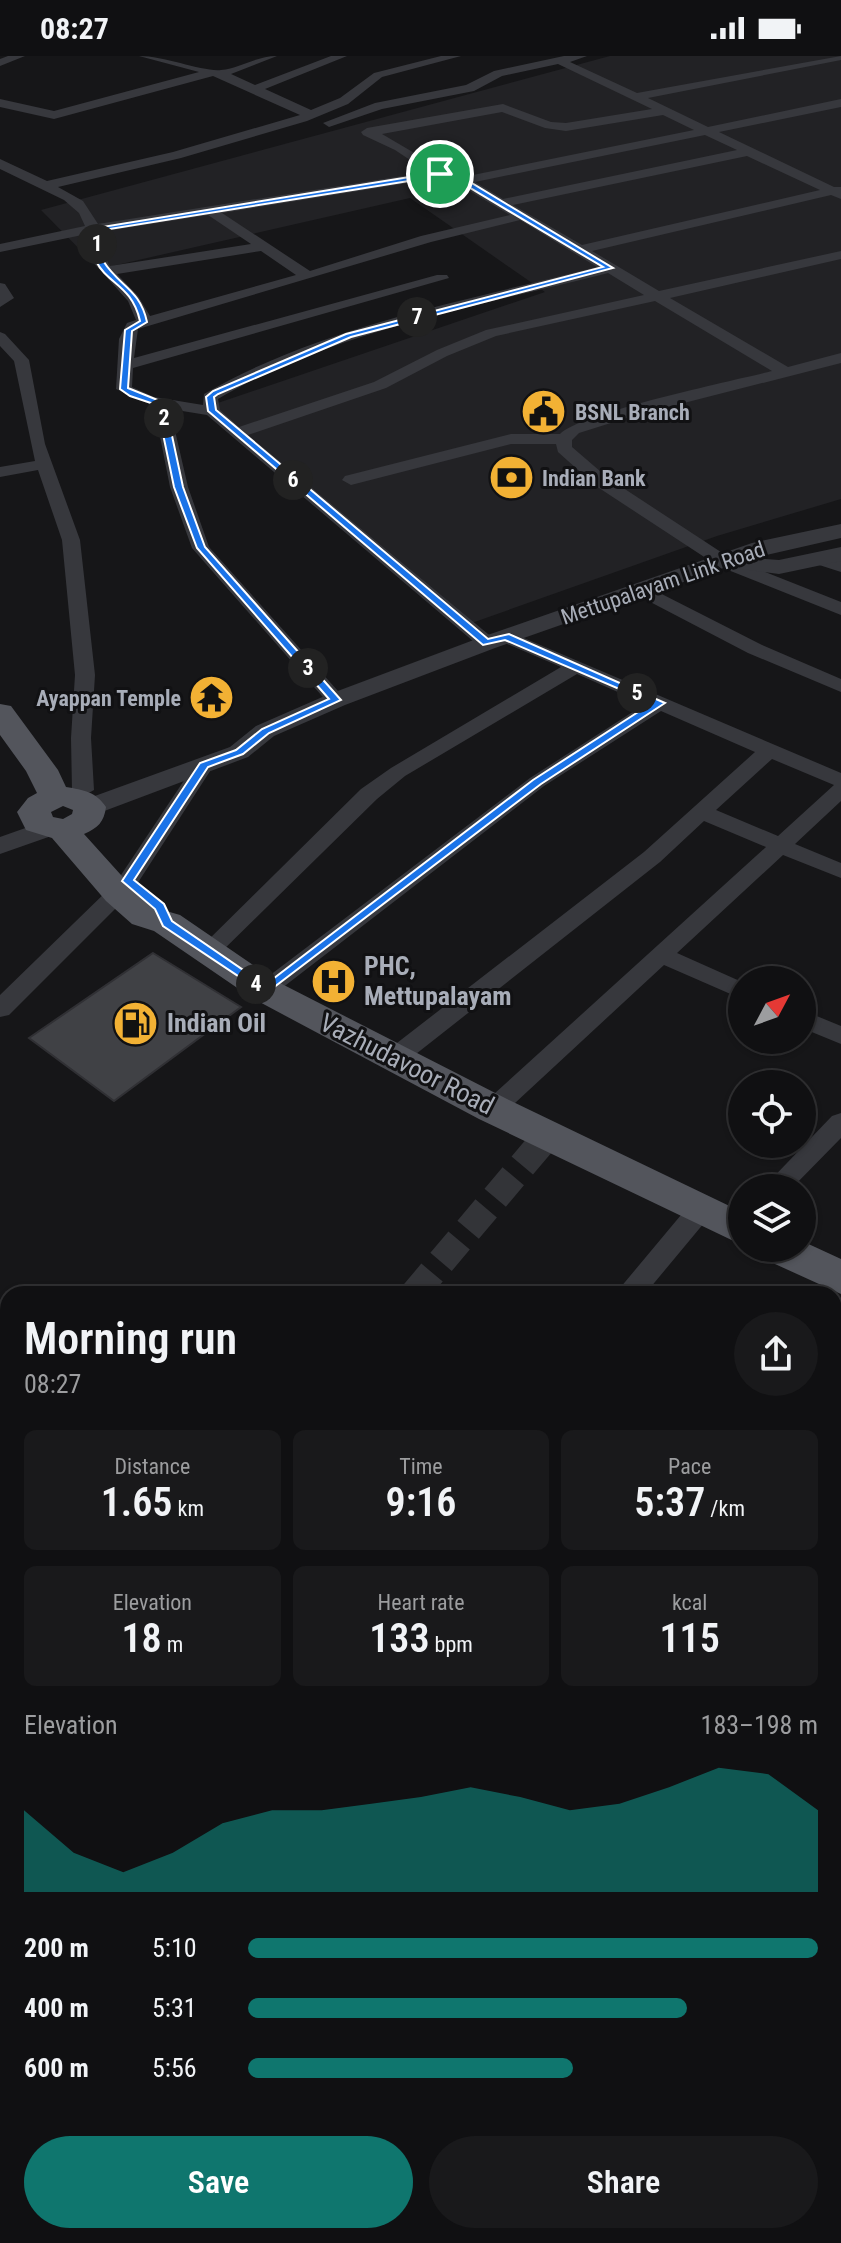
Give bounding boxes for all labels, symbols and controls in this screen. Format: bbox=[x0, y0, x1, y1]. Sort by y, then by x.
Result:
text: 08:27 bbox=[40, 11, 109, 46]
pin bbox=[406, 140, 474, 208]
icon: arrive bbox=[418, 152, 462, 196]
pin: 1 bbox=[77, 224, 117, 264]
text: 1 bbox=[91, 231, 103, 256]
pin: 7 bbox=[397, 297, 437, 337]
text: 7 bbox=[411, 304, 423, 329]
public building icon: BSNL Branch bbox=[520, 388, 568, 436]
pin: 2 bbox=[144, 398, 184, 438]
place label: BSNL Branch bbox=[575, 400, 690, 425]
text: 2 bbox=[158, 405, 170, 430]
bank icon: Indian Bank bbox=[487, 454, 535, 502]
pin: 6 bbox=[273, 460, 313, 500]
place label: Indian Bank bbox=[542, 466, 646, 491]
text: 6 bbox=[287, 467, 299, 492]
street label: Mettupalayam Link Road bbox=[558, 536, 768, 630]
pin: 3 bbox=[288, 648, 328, 688]
text: 3 bbox=[302, 655, 314, 680]
pin: 5 bbox=[617, 673, 657, 713]
temple icon: Ayappan Temple bbox=[188, 674, 236, 722]
text: 5 bbox=[631, 680, 643, 705]
place label: Ayappan Temple bbox=[36, 686, 181, 711]
place label: PHC, Mettupalayam bbox=[364, 951, 512, 1011]
hospital icon: PHC, Mettupalayam bbox=[309, 957, 357, 1005]
pin: 4 bbox=[236, 964, 276, 1004]
north arrow bbox=[728, 966, 816, 1054]
map controls bbox=[728, 966, 816, 1262]
text: 4 bbox=[250, 971, 262, 996]
fuel station icon: Indian Oil bbox=[112, 999, 160, 1047]
street label: Vazhudavoor Road bbox=[315, 1007, 499, 1121]
place label: Indian Oil bbox=[167, 1008, 266, 1038]
button: locate bbox=[728, 1070, 816, 1158]
button: layers bbox=[728, 1174, 816, 1262]
button: share bbox=[734, 1312, 818, 1396]
text: Morning run bbox=[24, 1313, 237, 1365]
text: 08:27 bbox=[24, 1369, 81, 1399]
text: Distance bbox=[114, 1454, 190, 1479]
text: Time bbox=[399, 1454, 443, 1479]
text: Pace bbox=[668, 1454, 711, 1479]
text: 1.65 bbox=[101, 1479, 172, 1526]
text: 9:16 bbox=[386, 1479, 456, 1526]
text: 5:37 bbox=[634, 1479, 705, 1526]
text: km bbox=[172, 1496, 204, 1521]
text: /km bbox=[705, 1496, 745, 1521]
text: Elevation bbox=[113, 1590, 192, 1615]
text: Heart rate bbox=[378, 1590, 464, 1615]
text: kcal bbox=[672, 1590, 707, 1615]
text: 18 bbox=[121, 1615, 162, 1662]
text: 133 bbox=[369, 1615, 430, 1662]
text: 115 bbox=[659, 1615, 720, 1662]
text: m bbox=[162, 1632, 183, 1657]
text: bpm bbox=[430, 1632, 473, 1657]
text: Elevation bbox=[24, 1710, 118, 1740]
text: 183–198 m bbox=[701, 1710, 818, 1740]
text: 200 m bbox=[24, 1933, 89, 1963]
text: 5:10 bbox=[152, 1933, 197, 1963]
text: 400 m bbox=[24, 1993, 89, 2023]
text: 5:31 bbox=[152, 1993, 197, 2023]
text: 600 m bbox=[24, 2053, 89, 2083]
text: 5:56 bbox=[152, 2053, 197, 2083]
button: Save bbox=[24, 2136, 413, 2228]
button: Share bbox=[429, 2136, 818, 2228]

